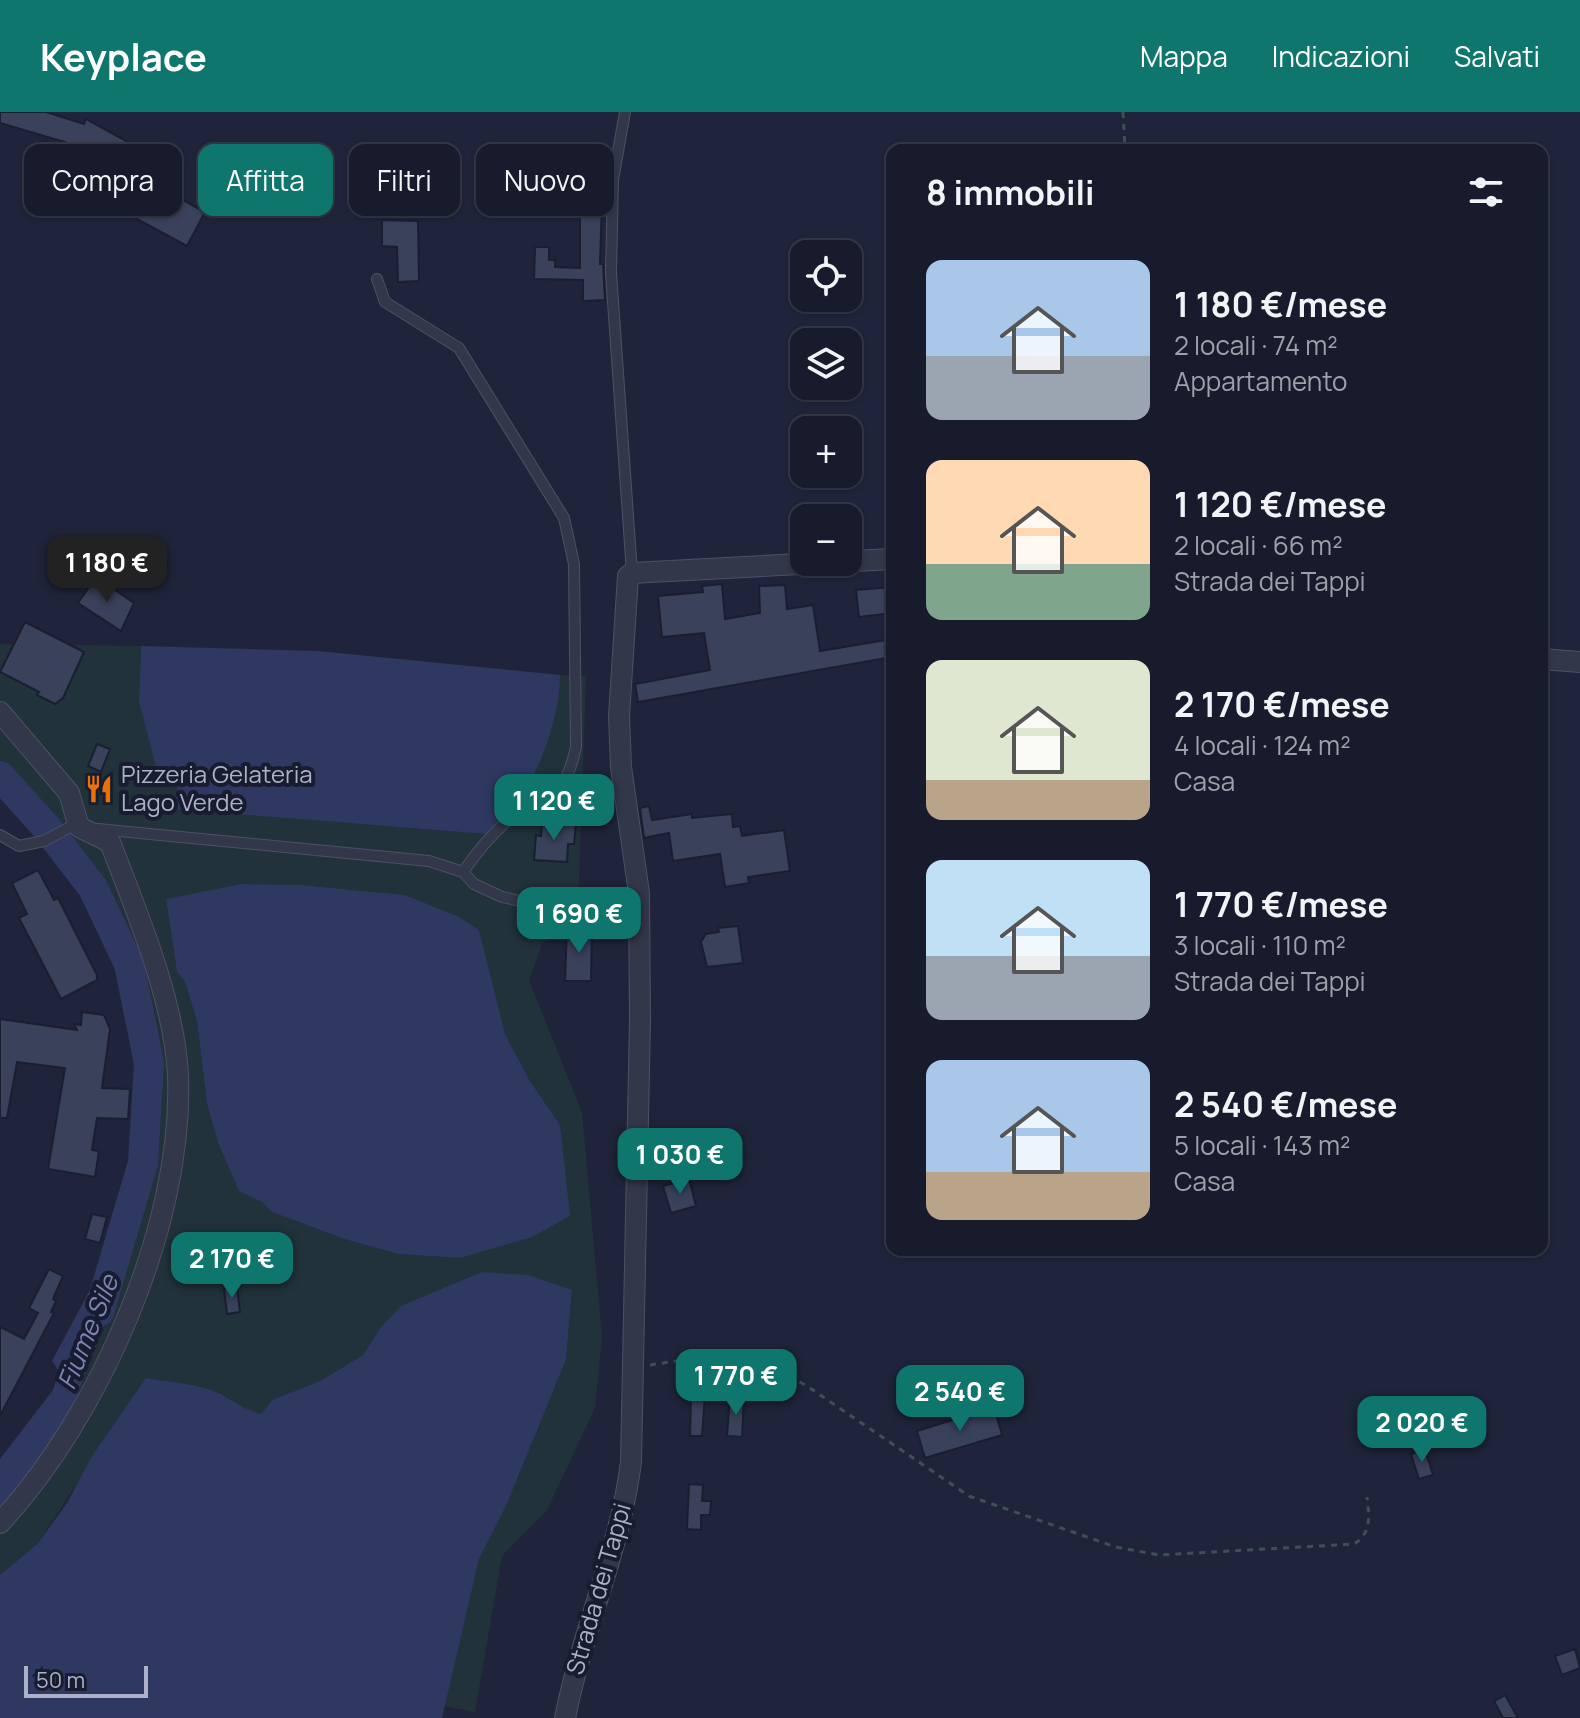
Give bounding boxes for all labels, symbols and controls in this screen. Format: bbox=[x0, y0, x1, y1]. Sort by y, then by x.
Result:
text: Keyplace bbox=[40, 30, 207, 82]
text: Mappa bbox=[1140, 37, 1228, 75]
text: Indicazioni bbox=[1272, 37, 1410, 75]
text: Salvati bbox=[1454, 37, 1540, 75]
chip: Compra bbox=[24, 144, 182, 216]
chip: Affitta bbox=[198, 144, 333, 216]
chip: Filtri bbox=[349, 144, 460, 216]
chip: Nuovo bbox=[476, 144, 614, 216]
text: 8 immobili bbox=[926, 169, 1095, 215]
icon: filters bbox=[1464, 170, 1508, 214]
map controls bbox=[790, 240, 862, 576]
button: locate bbox=[790, 240, 862, 312]
text: 1 180 €/mese bbox=[1174, 281, 1387, 327]
icon: home bbox=[990, 292, 1086, 388]
text: 2 locali · 74 m² bbox=[1174, 327, 1338, 363]
button: layers bbox=[790, 328, 862, 400]
text: Appartamento bbox=[1174, 363, 1347, 399]
button: + bbox=[790, 416, 862, 488]
text: 1 120 €/mese bbox=[1174, 481, 1387, 527]
icon: home bbox=[990, 492, 1086, 588]
button: − bbox=[790, 504, 862, 576]
text: 2 locali · 66 m² bbox=[1174, 527, 1343, 563]
pin: 1 180 € bbox=[33, 536, 181, 604]
text: 1 180 € bbox=[65, 544, 149, 580]
text: Strada dei Tappi bbox=[1174, 563, 1366, 599]
text: 2 170 €/mese bbox=[1174, 681, 1390, 727]
icon: home bbox=[990, 692, 1086, 788]
text: 4 locali · 124 m² bbox=[1174, 727, 1351, 763]
place label: Pizzeria Gelateria Lago Verde bbox=[121, 757, 313, 818]
text: Casa bbox=[1174, 763, 1235, 799]
restaurant icon: Pizzeria Gelateria Lago Verde bbox=[84, 774, 114, 804]
pin: 1 120 € bbox=[480, 774, 628, 842]
text: 1 120 € bbox=[512, 782, 596, 818]
text: 1 770 €/mese bbox=[1174, 881, 1388, 927]
pin: 1 690 € bbox=[505, 887, 653, 955]
icon: home bbox=[990, 892, 1086, 988]
text: 1 690 € bbox=[535, 895, 623, 931]
text: 3 locali · 110 m² bbox=[1174, 927, 1346, 963]
text: Strada dei Tappi bbox=[1174, 963, 1366, 999]
text: 2 540 €/mese bbox=[1174, 1081, 1397, 1127]
icon: home bbox=[990, 1092, 1086, 1188]
text: 5 locali · 143 m² bbox=[1174, 1127, 1350, 1163]
pin: 1 030 € bbox=[606, 1128, 754, 1196]
text: 1 030 € bbox=[636, 1136, 724, 1172]
text: Casa bbox=[1174, 1163, 1235, 1199]
pin: 2 170 € bbox=[158, 1232, 306, 1300]
text: 2 170 € bbox=[189, 1240, 275, 1276]
water label: Fiume Sile bbox=[48, 1267, 127, 1394]
pin: 1 770 € bbox=[662, 1349, 810, 1417]
text: 1 770 € bbox=[694, 1357, 778, 1393]
pin: 2 540 € bbox=[886, 1365, 1034, 1433]
text: 2 540 € bbox=[914, 1373, 1006, 1409]
pin: 2 020 € bbox=[1348, 1396, 1496, 1464]
text: 2 020 € bbox=[1375, 1404, 1469, 1440]
street label: Strada dei Tappi bbox=[557, 1499, 638, 1678]
scale bar bbox=[24, 1662, 148, 1698]
text: 50 m bbox=[36, 1665, 85, 1695]

